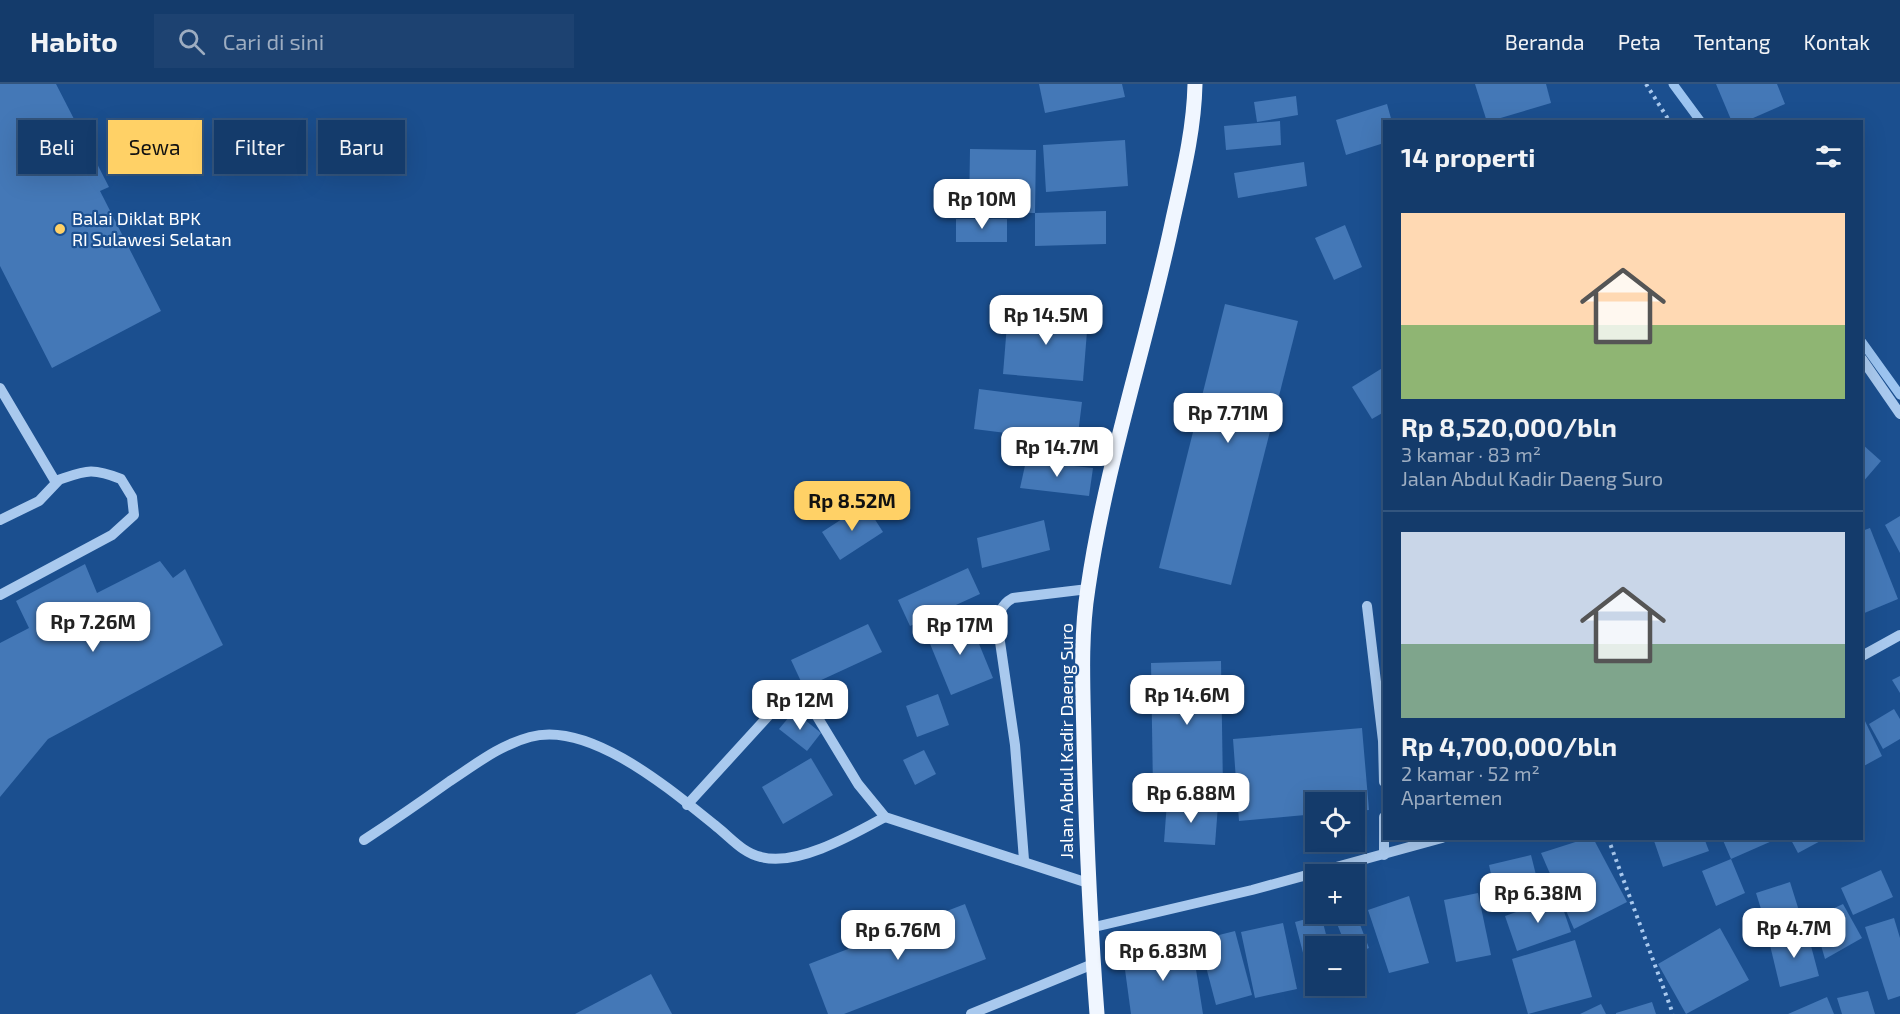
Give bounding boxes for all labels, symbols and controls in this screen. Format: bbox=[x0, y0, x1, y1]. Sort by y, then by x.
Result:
search box bbox=[154, 14, 574, 68]
text: Habito bbox=[30, 24, 118, 58]
icon: search bbox=[175, 25, 208, 58]
text: Cari di sini bbox=[223, 28, 324, 54]
text: Beranda bbox=[1505, 29, 1585, 54]
text: Peta bbox=[1618, 29, 1661, 54]
text: Tentang bbox=[1694, 29, 1771, 54]
text: Kontak bbox=[1804, 29, 1870, 54]
chip: Beli bbox=[18, 120, 96, 174]
chip: Sewa bbox=[108, 120, 202, 174]
chip: Filter bbox=[214, 120, 306, 174]
chip: Baru bbox=[318, 120, 405, 174]
icon: filters bbox=[1812, 140, 1845, 173]
text: 14 properti bbox=[1401, 141, 1535, 172]
pin: Rp 10M bbox=[933, 179, 1031, 230]
text: Rp 10M bbox=[948, 186, 1016, 210]
place label: Balai Diklat BPK RI Sulawesi Selatan bbox=[72, 207, 232, 250]
marker: Balai Diklat BPK RI Sulawesi Selatan bbox=[53, 222, 67, 236]
icon: home bbox=[1569, 252, 1677, 360]
pin: Rp 14.5M bbox=[984, 295, 1108, 346]
text: Rp 14.5M bbox=[1004, 302, 1088, 326]
pin: Rp 7.71M bbox=[1166, 393, 1290, 444]
text: Rp 7.71M bbox=[1188, 400, 1268, 424]
text: Rp 8,520,000/bln bbox=[1401, 411, 1617, 442]
pin: Rp 14.7M bbox=[995, 427, 1119, 478]
text: Rp 14.7M bbox=[1015, 434, 1099, 458]
text: 3 kamar · 83 m² bbox=[1401, 442, 1541, 466]
text: Jalan Abdul Kadir Daeng Suro bbox=[1401, 466, 1663, 490]
pin: Rp 8.52M bbox=[790, 481, 914, 532]
text: Rp 8.52M bbox=[808, 488, 896, 512]
icon: home bbox=[1569, 571, 1677, 679]
pin: Rp 7.26M bbox=[31, 602, 155, 653]
pin: Rp 17M bbox=[911, 605, 1009, 656]
text: Rp 7.26M bbox=[50, 609, 136, 633]
text: Rp 17M bbox=[927, 612, 993, 636]
street label: Jalan Abdul Kadir Daeng Suro bbox=[1055, 623, 1077, 859]
pin: Rp 14.6M bbox=[1125, 675, 1249, 726]
pin: Rp 12M bbox=[751, 680, 849, 731]
text: Rp 14.6M bbox=[1144, 682, 1230, 706]
text: Rp 12M bbox=[766, 687, 834, 711]
text: Rp 4,700,000/bln bbox=[1401, 730, 1617, 761]
text: 2 kamar · 52 m² bbox=[1401, 761, 1540, 785]
pin: Rp 6.88M bbox=[1129, 773, 1253, 824]
text: Rp 6.88M bbox=[1146, 780, 1236, 804]
text: Apartemen bbox=[1401, 785, 1502, 809]
map controls bbox=[1305, 792, 1365, 996]
button: locate bbox=[1305, 792, 1365, 852]
button: + bbox=[1305, 864, 1365, 924]
pin: Rp 6.38M bbox=[1476, 873, 1600, 924]
text: Rp 6.38M bbox=[1494, 880, 1582, 904]
pin: Rp 4.7M bbox=[1739, 908, 1849, 959]
pin: Rp 6.76M bbox=[836, 910, 960, 961]
text: Rp 4.7M bbox=[1756, 915, 1832, 939]
text: Rp 6.76M bbox=[855, 917, 941, 941]
pin: Rp 6.83M bbox=[1101, 931, 1225, 982]
button: − bbox=[1305, 936, 1365, 996]
text: Rp 6.83M bbox=[1119, 938, 1207, 962]

